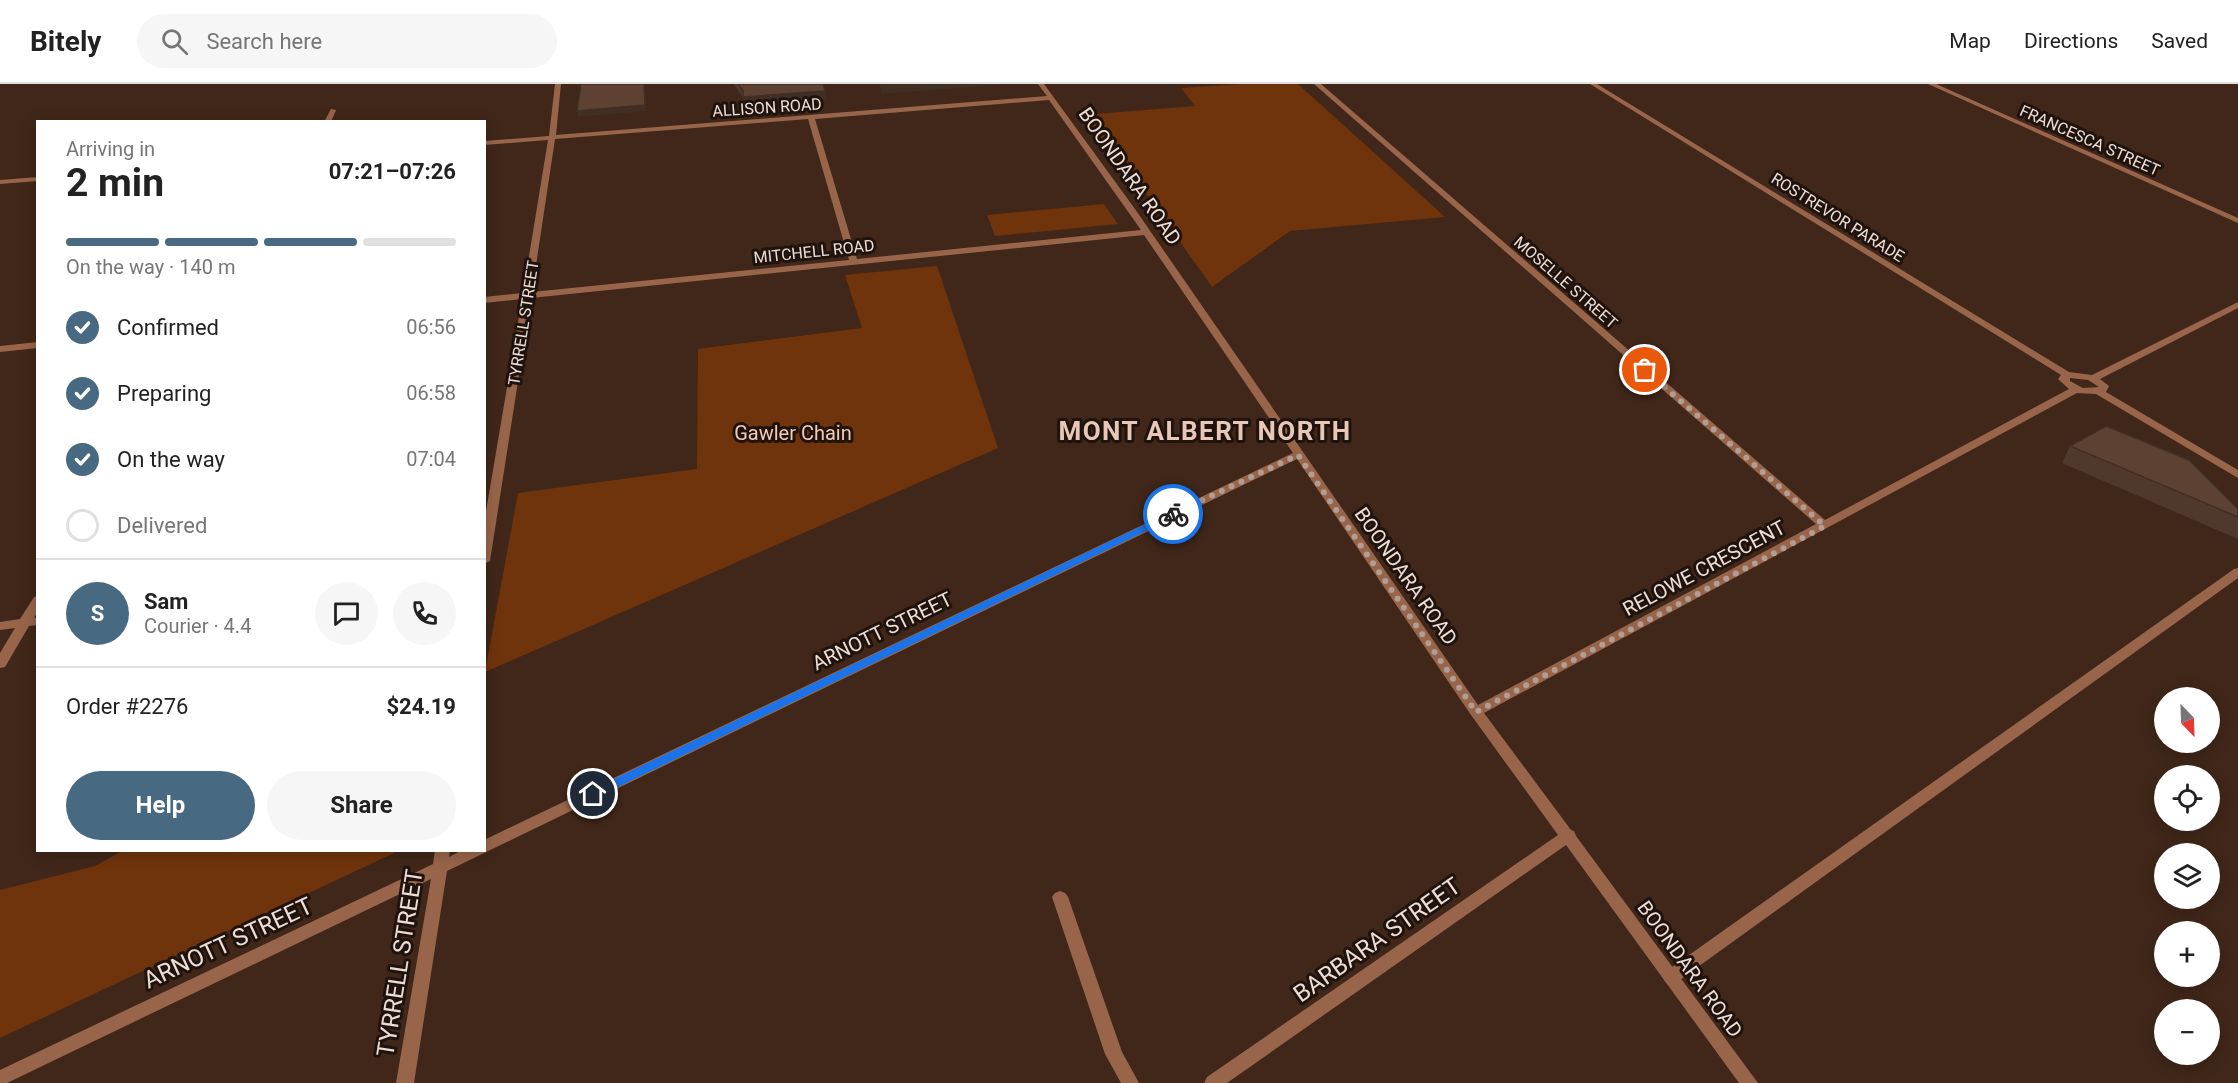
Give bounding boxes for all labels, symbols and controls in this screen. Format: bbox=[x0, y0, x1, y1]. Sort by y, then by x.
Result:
search box bbox=[137, 14, 557, 68]
text: Bitely bbox=[30, 25, 101, 58]
icon: search bbox=[158, 25, 191, 58]
text: Search here bbox=[206, 29, 322, 54]
text: Map bbox=[1949, 29, 1991, 53]
text: Directions bbox=[2024, 29, 2118, 53]
text: Saved bbox=[2151, 29, 2208, 53]
street label: ALLISON ROAD bbox=[712, 94, 822, 121]
street label: FRANCESCA STREET bbox=[2017, 101, 2163, 180]
street label: BOONDARA ROAD bbox=[1074, 103, 1186, 249]
text: Arriving in bbox=[66, 137, 155, 161]
text: 07:21–07:26 bbox=[329, 159, 456, 184]
text: 2 min bbox=[66, 160, 164, 206]
street label: ROSTREVOR PARADE bbox=[1768, 169, 1908, 266]
street label: MOSELLE STREET bbox=[1510, 232, 1622, 333]
street label: MITCHELL ROAD bbox=[753, 236, 875, 267]
text: On the way · 140 m bbox=[66, 255, 235, 279]
street label: TYRRELL STREET bbox=[504, 259, 543, 387]
icon: check bbox=[66, 311, 99, 344]
text: Confirmed bbox=[117, 315, 219, 340]
text: 06:56 bbox=[406, 315, 456, 339]
pin bbox=[1619, 344, 1670, 395]
icon: bag bbox=[1628, 353, 1661, 386]
icon: check bbox=[66, 377, 99, 410]
text: Preparing bbox=[117, 381, 211, 406]
text: 06:58 bbox=[406, 381, 456, 405]
district label: MONT ALBERT NORTH bbox=[1058, 416, 1352, 446]
park label: Gawler Chain bbox=[734, 421, 852, 445]
icon: check bbox=[66, 443, 99, 476]
text: On the way bbox=[117, 447, 225, 472]
text: 07:04 bbox=[406, 447, 456, 471]
courier bbox=[1143, 484, 1203, 544]
icon: bike bbox=[1157, 498, 1190, 531]
street label: BOONDARA ROAD bbox=[1350, 503, 1462, 649]
text: Delivered bbox=[117, 513, 207, 538]
street label: RELOWE CRESCENT bbox=[1619, 515, 1789, 621]
button: chat bbox=[315, 582, 378, 645]
button: phone bbox=[393, 582, 456, 645]
street label: ARNOTT STREET bbox=[808, 587, 956, 675]
text: Sam bbox=[144, 589, 188, 614]
text: S bbox=[91, 601, 104, 626]
text: Courier · 4.4 bbox=[144, 614, 251, 638]
north arrow bbox=[2154, 687, 2220, 753]
map controls bbox=[2154, 687, 2220, 1065]
text: Order #2276 bbox=[66, 694, 188, 719]
text: $24.19 bbox=[387, 694, 456, 719]
button: locate bbox=[2154, 765, 2220, 831]
pin bbox=[567, 768, 618, 819]
button: Help bbox=[66, 771, 255, 840]
button: Share bbox=[267, 771, 456, 840]
icon: home bbox=[576, 777, 609, 810]
button: layers bbox=[2154, 843, 2220, 909]
street label: TYRRELL STREET bbox=[371, 867, 429, 1059]
street label: BARBARA STREET bbox=[1288, 872, 1466, 1008]
street label: ARNOTT STREET bbox=[139, 892, 317, 994]
street label: BOONDARA ROAD bbox=[1633, 896, 1747, 1042]
button: + bbox=[2154, 921, 2220, 987]
button: − bbox=[2154, 999, 2220, 1065]

